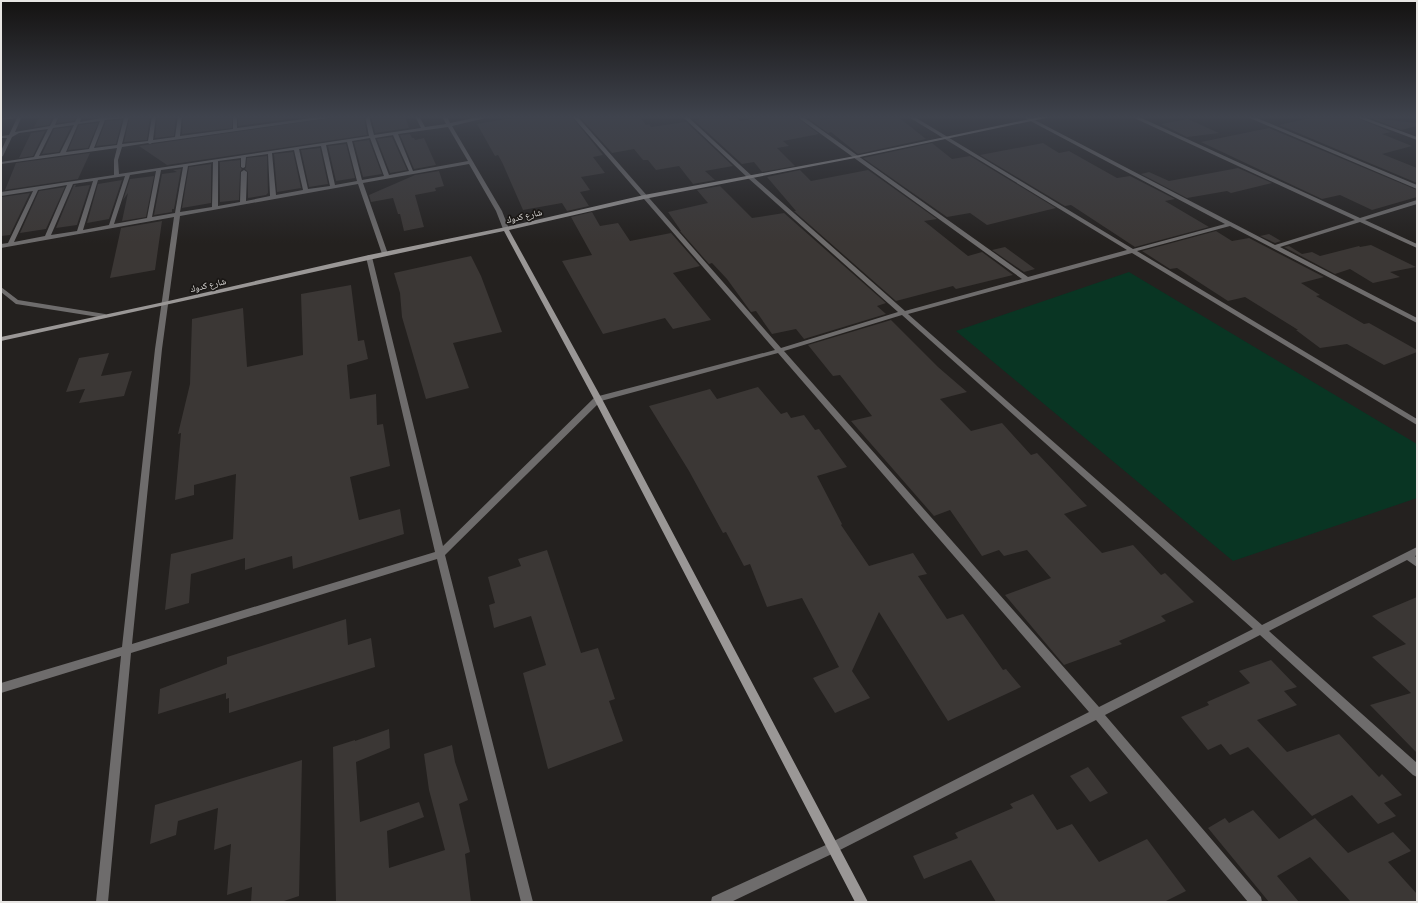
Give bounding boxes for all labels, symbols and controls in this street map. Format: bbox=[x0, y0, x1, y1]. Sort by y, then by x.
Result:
street label: شارع كدوك bbox=[505, 207, 543, 226]
street label: شارع كدوك bbox=[189, 276, 227, 295]

